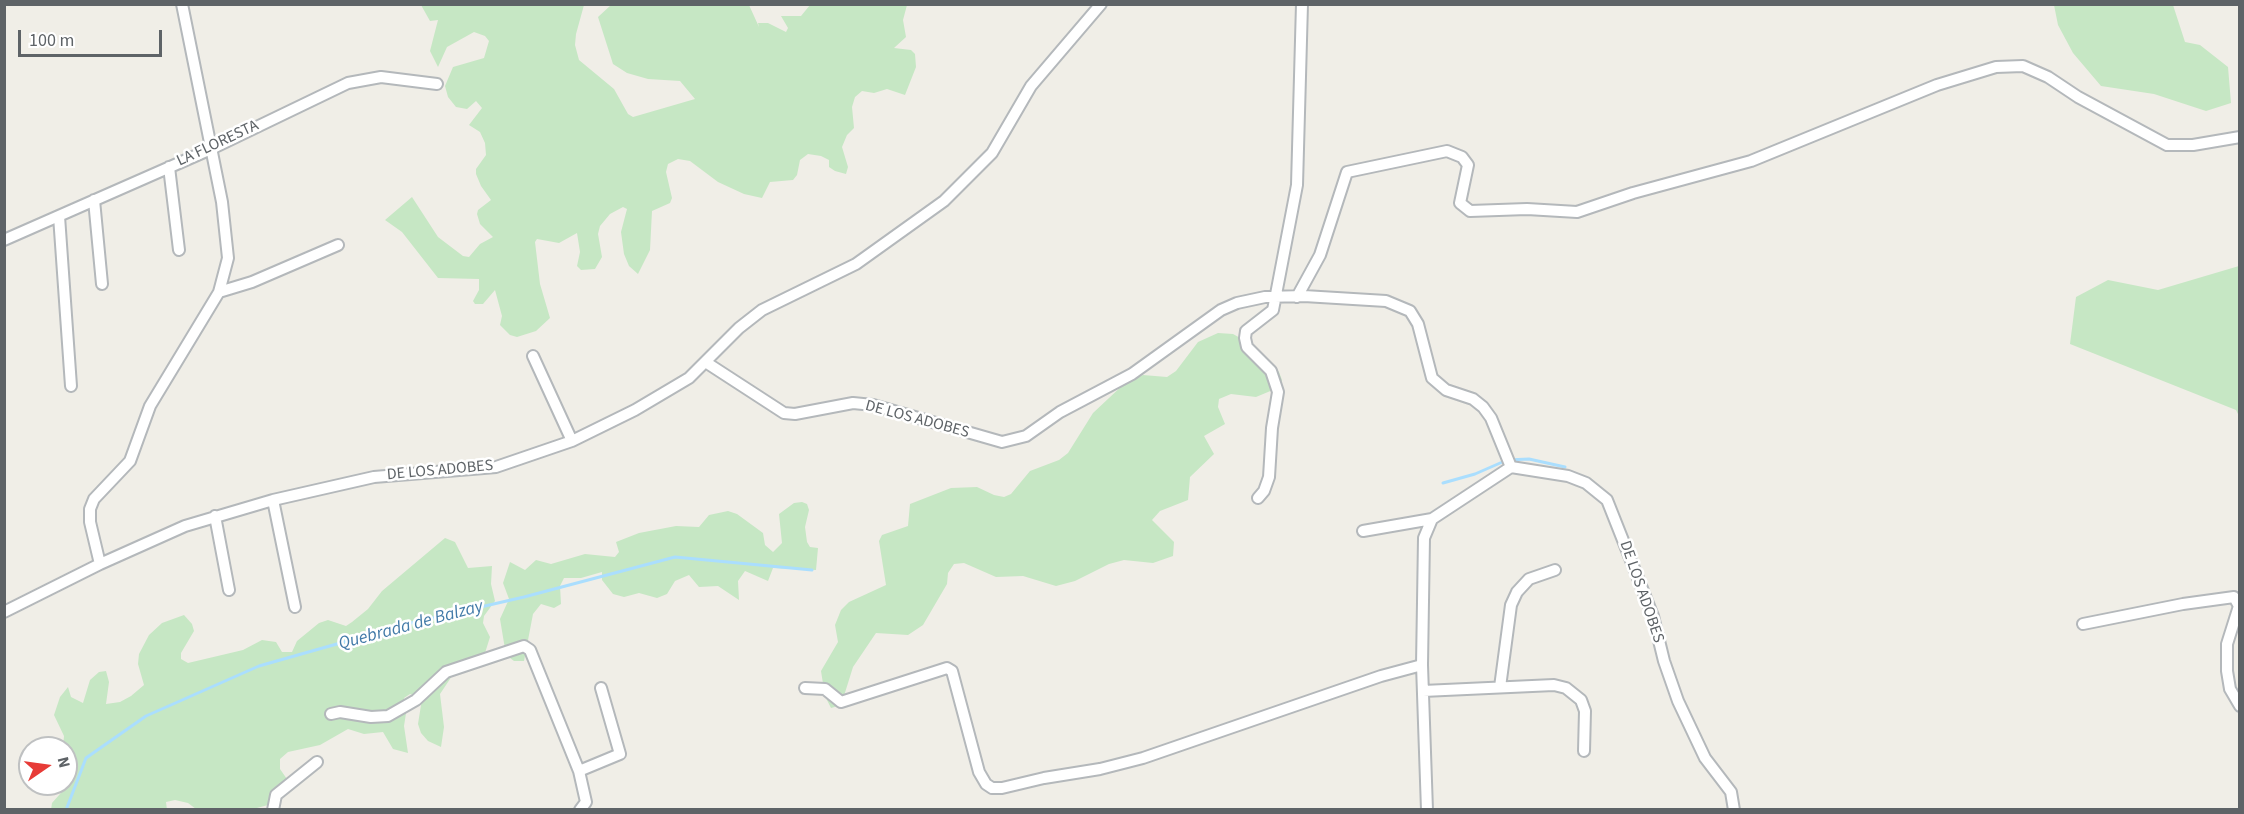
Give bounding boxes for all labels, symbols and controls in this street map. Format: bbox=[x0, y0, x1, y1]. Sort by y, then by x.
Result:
scale bar bbox=[21, 18, 165, 56]
text: 100 m bbox=[29, 28, 74, 53]
street label: LA FLORESTA bbox=[174, 117, 262, 171]
street label: DE LOS ADOBES bbox=[863, 397, 971, 443]
street label: DE LOS ADOBES bbox=[386, 457, 494, 485]
street label: DE LOS ADOBES bbox=[1615, 538, 1667, 646]
water label: Quebrada de Balzay bbox=[336, 596, 486, 656]
north arrow bbox=[18, 736, 78, 796]
text: N bbox=[52, 755, 76, 770]

